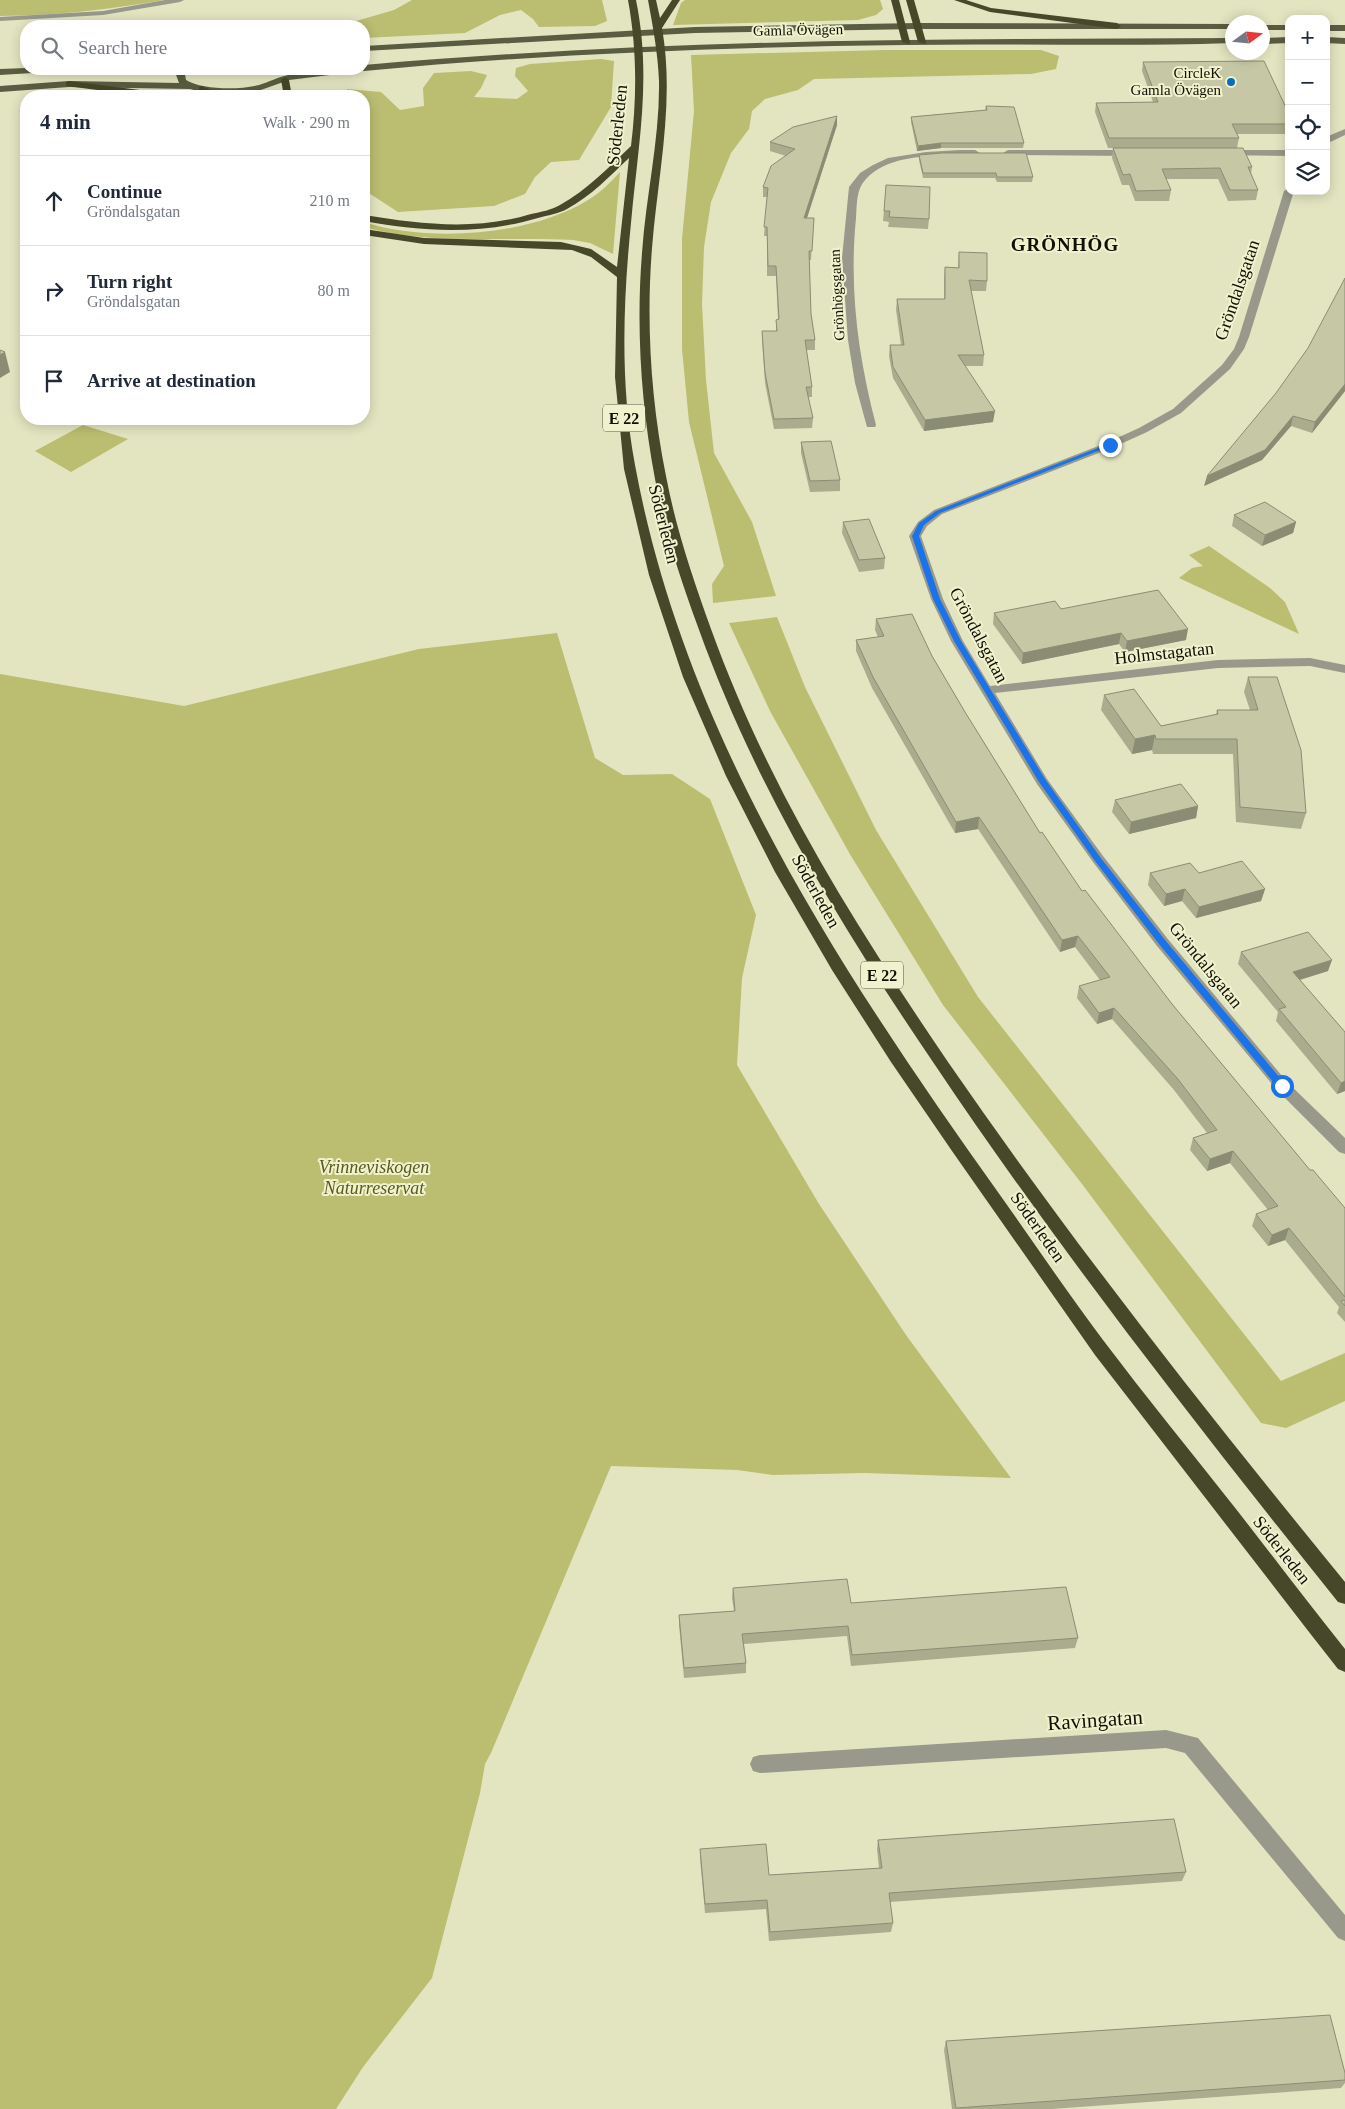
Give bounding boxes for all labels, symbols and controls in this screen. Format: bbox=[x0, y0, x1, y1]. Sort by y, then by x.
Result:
north arrow bbox=[1225, 15, 1270, 60]
map controls bbox=[1285, 15, 1330, 195]
button: + bbox=[1285, 15, 1330, 60]
search box bbox=[20, 20, 370, 75]
street label: Gamla Övägen bbox=[753, 21, 844, 39]
icon: search bbox=[38, 34, 66, 62]
text: Search here bbox=[78, 37, 167, 58]
button: − bbox=[1285, 60, 1330, 105]
place label: CircleK Gamla Övägen bbox=[1131, 65, 1221, 98]
marker: CircleK Gamla Övägen bbox=[1225, 76, 1237, 88]
street label: Söderleden bbox=[603, 84, 631, 166]
button: locate bbox=[1285, 105, 1330, 150]
text: 4 min bbox=[40, 110, 91, 134]
text: Walk · 290 m bbox=[263, 114, 350, 131]
button: layers bbox=[1285, 150, 1330, 195]
text: Continue bbox=[87, 181, 162, 202]
icon: ahead bbox=[40, 187, 68, 215]
text: 210 m bbox=[310, 192, 350, 209]
text: Gröndalsgatan bbox=[87, 203, 180, 220]
district label: GRÖNHÖG bbox=[1011, 234, 1119, 255]
street label: Gröndalsgatan bbox=[1210, 237, 1264, 343]
street label: Grönhögsgatan bbox=[827, 248, 847, 341]
text: Turn right bbox=[87, 271, 172, 292]
icon: right bbox=[40, 277, 68, 305]
text: 80 m bbox=[318, 282, 350, 299]
text: Gröndalsgatan bbox=[87, 293, 180, 310]
icon: arrive bbox=[40, 367, 68, 395]
text: Arrive at destination bbox=[87, 370, 256, 391]
road number: E 22 bbox=[603, 404, 645, 432]
route end bbox=[1099, 434, 1122, 457]
street label: Söderleden bbox=[645, 482, 683, 566]
street label: Gröndalsgatan bbox=[946, 584, 1012, 686]
street label: Holmstagatan bbox=[1113, 638, 1215, 668]
street label: Söderleden bbox=[788, 851, 844, 931]
street label: Gröndalsgatan bbox=[1165, 918, 1247, 1012]
road number: E 22 bbox=[861, 962, 903, 988]
route start bbox=[1271, 1075, 1294, 1098]
park label: Vrinneviskogen Naturreservat bbox=[319, 1157, 429, 1198]
street label: Söderleden bbox=[1007, 1188, 1069, 1266]
street label: Söderleden bbox=[1249, 1512, 1315, 1588]
street label: Ravingatan bbox=[1046, 1705, 1144, 1735]

